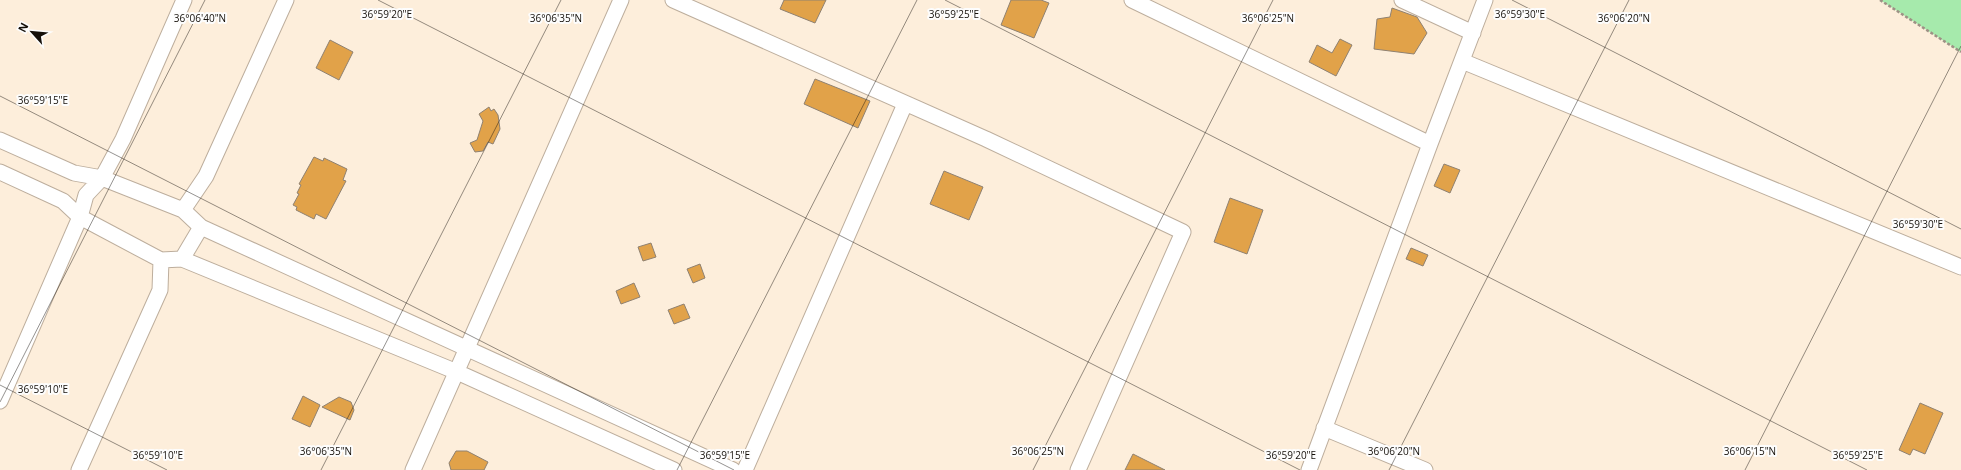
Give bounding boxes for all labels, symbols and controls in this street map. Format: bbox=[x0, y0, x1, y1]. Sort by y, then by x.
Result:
text: 36°59'20"E bbox=[362, 7, 412, 21]
text: 36°59'25"E bbox=[929, 7, 979, 21]
text: 36°59'30"E bbox=[1495, 7, 1545, 21]
text: 36°06'40"N bbox=[174, 11, 226, 25]
text: 36°06'35"N bbox=[530, 11, 582, 25]
text: 36°06'25"N bbox=[1242, 11, 1294, 25]
text: 36°06'20"N bbox=[1598, 11, 1650, 25]
north arrow bbox=[12, 12, 52, 52]
text: N bbox=[14, 20, 31, 35]
text: 36°59'15"E bbox=[18, 93, 68, 107]
text: 36°59'30"E bbox=[1893, 217, 1943, 231]
text: 36°59'10"E bbox=[18, 382, 68, 396]
text: 36°06'35"N bbox=[300, 444, 352, 458]
text: 36°06'25"N bbox=[1012, 444, 1064, 458]
text: 36°06'20"N bbox=[1368, 444, 1420, 458]
text: 36°06'15"N bbox=[1724, 444, 1776, 458]
text: 36°59'10"E bbox=[133, 448, 183, 462]
text: 36°59'15"E bbox=[700, 448, 750, 462]
text: 36°59'20"E bbox=[1266, 448, 1316, 462]
text: 36°59'25"E bbox=[1833, 448, 1883, 462]

